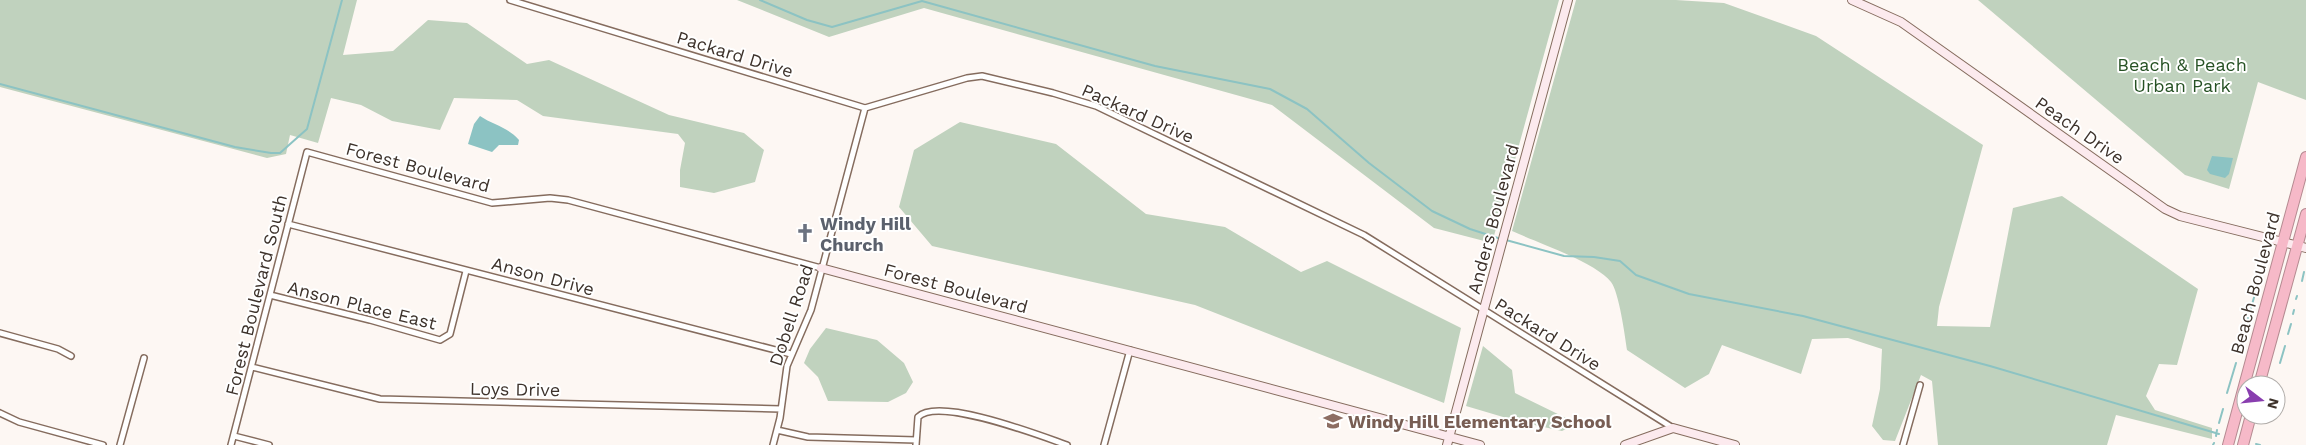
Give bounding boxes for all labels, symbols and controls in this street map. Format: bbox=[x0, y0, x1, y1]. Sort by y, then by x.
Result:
street label: Packard Drive bbox=[674, 26, 796, 82]
park label: Beach & Peach Urban Park bbox=[2117, 54, 2247, 96]
street label: Packard Drive bbox=[1079, 79, 1197, 147]
street label: Peach Drive bbox=[2032, 92, 2128, 168]
street label: Forest Boulevard bbox=[344, 138, 492, 196]
street label: Anders Boulevard bbox=[1463, 142, 1523, 296]
street label: Forest Boulevard South bbox=[221, 192, 291, 398]
street label: Beach Boulevard bbox=[2226, 209, 2284, 357]
place label: Windy Hill Church bbox=[820, 213, 911, 255]
church icon: Windy Hill Church bbox=[794, 222, 816, 244]
street label: Anson Drive bbox=[489, 252, 597, 300]
street label: Forest Boulevard bbox=[882, 259, 1030, 317]
street label: Dobell Road bbox=[765, 261, 817, 369]
street label: Anson Place East bbox=[285, 276, 439, 334]
street label: Packard Drive bbox=[1491, 293, 1605, 375]
north arrow bbox=[2236, 375, 2286, 425]
street label: Loys Drive bbox=[470, 378, 560, 400]
text: N bbox=[2264, 396, 2283, 411]
school or university icon: Windy Hill Elementary School bbox=[1322, 410, 1344, 432]
place label: Windy Hill Elementary School bbox=[1348, 411, 1612, 432]

